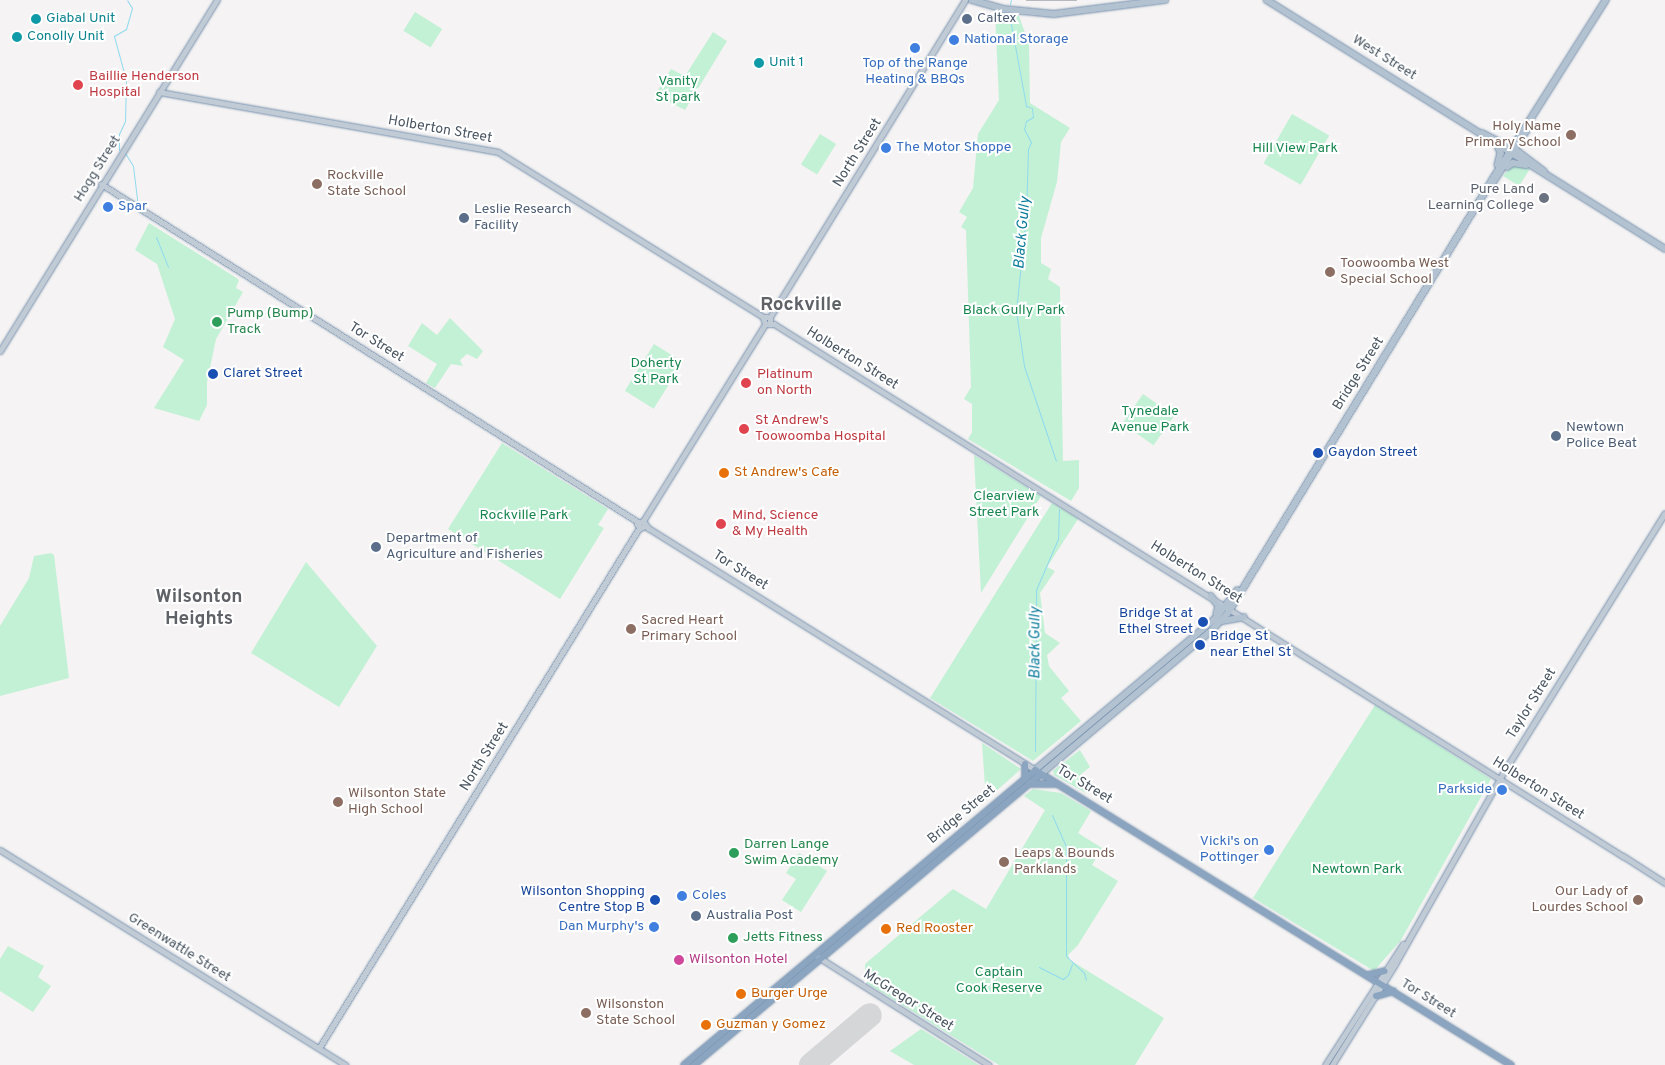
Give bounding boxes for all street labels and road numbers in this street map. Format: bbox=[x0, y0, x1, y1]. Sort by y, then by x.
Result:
street label: West Street bbox=[1349, 32, 1419, 84]
street label: Holberton Street bbox=[387, 113, 493, 147]
street label: North Street bbox=[830, 115, 886, 191]
street label: Hogg Street bbox=[71, 133, 125, 205]
street label: Tor Street bbox=[345, 319, 407, 367]
street label: Holberton Street bbox=[803, 324, 901, 394]
street label: Bridge Street bbox=[1330, 334, 1388, 414]
street label: Holberton Street bbox=[1147, 538, 1245, 608]
street label: Tor Street bbox=[709, 547, 771, 595]
street label: Taylor Street bbox=[1503, 665, 1561, 743]
street label: North Street bbox=[457, 719, 513, 795]
street label: Holberton Street bbox=[1489, 754, 1587, 824]
street label: Tor Street bbox=[1053, 762, 1115, 808]
street label: Bridge Street bbox=[925, 782, 999, 848]
street label: Greenwattle Street bbox=[124, 910, 234, 986]
street label: McGregor Street bbox=[860, 966, 956, 1036]
street label: Tor Street bbox=[1397, 975, 1459, 1023]

